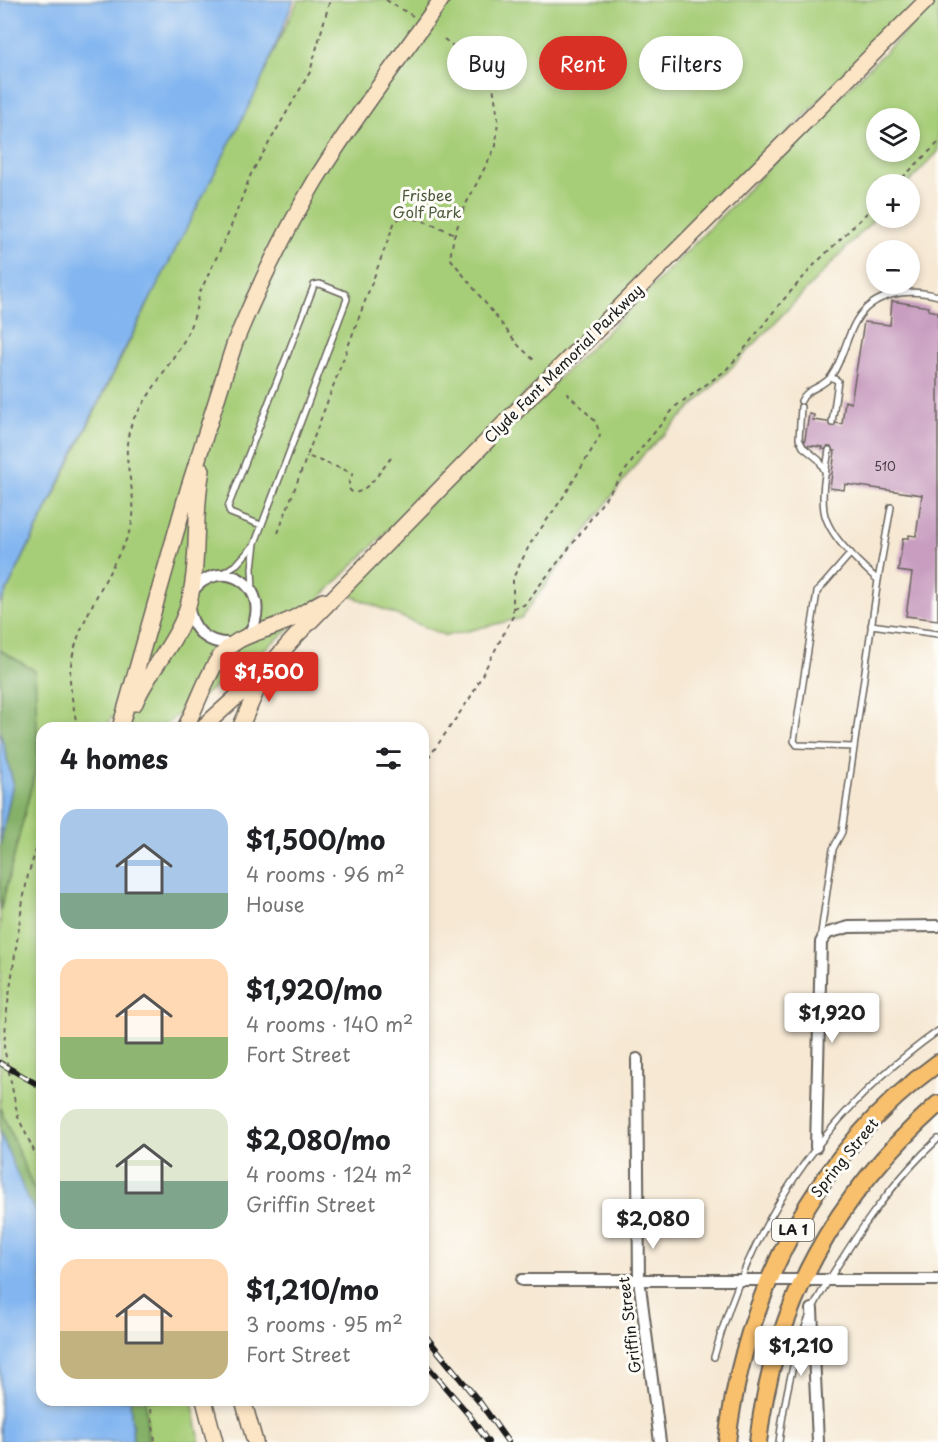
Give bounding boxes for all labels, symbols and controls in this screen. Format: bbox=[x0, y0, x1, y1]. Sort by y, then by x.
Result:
chip: Buy bbox=[447, 36, 527, 90]
chip: Rent bbox=[539, 36, 627, 90]
chip: Filters bbox=[639, 36, 743, 90]
map controls bbox=[866, 108, 920, 294]
button: layers bbox=[866, 108, 920, 162]
button: + bbox=[866, 174, 920, 228]
park label: Frisbee Golf Park bbox=[392, 183, 462, 223]
button: − bbox=[866, 240, 920, 294]
street label: Clyde Fant Memorial Parkway bbox=[478, 278, 648, 448]
house number: 510 bbox=[874, 457, 896, 475]
pin: $1,500 bbox=[220, 652, 318, 703]
text: $1,500 bbox=[234, 656, 304, 686]
text: 4 homes bbox=[60, 739, 168, 778]
icon: filters bbox=[372, 742, 405, 775]
text: $1,500/mo bbox=[246, 820, 385, 859]
icon: home bbox=[108, 833, 180, 905]
text: 4 rooms · 96 m² bbox=[246, 859, 405, 889]
text: House bbox=[246, 889, 305, 919]
text: $1,920/mo bbox=[246, 970, 382, 1009]
icon: home bbox=[108, 983, 180, 1055]
pin: $1,920 bbox=[783, 993, 881, 1044]
text: $1,920 bbox=[798, 997, 866, 1027]
text: 4 rooms · 140 m² bbox=[246, 1009, 413, 1039]
text: Fort Street bbox=[246, 1039, 350, 1069]
street label: Spring Street bbox=[805, 1112, 883, 1202]
text: $2,080/mo bbox=[246, 1120, 391, 1159]
icon: home bbox=[108, 1133, 180, 1205]
text: 4 rooms · 124 m² bbox=[246, 1159, 412, 1189]
text: Griffin Street bbox=[246, 1189, 375, 1219]
pin: $2,080 bbox=[604, 1199, 702, 1250]
text: $2,080 bbox=[616, 1203, 690, 1233]
road number: LA 1 bbox=[772, 1219, 814, 1241]
text: $1,210/mo bbox=[246, 1270, 379, 1309]
street label: Griffin Street bbox=[611, 1276, 646, 1375]
icon: home bbox=[108, 1283, 180, 1355]
text: 3 rooms · 95 m² bbox=[246, 1309, 403, 1339]
pin: $1,210 bbox=[752, 1326, 850, 1377]
text: $1,210 bbox=[769, 1330, 833, 1360]
text: Fort Street bbox=[246, 1339, 350, 1369]

